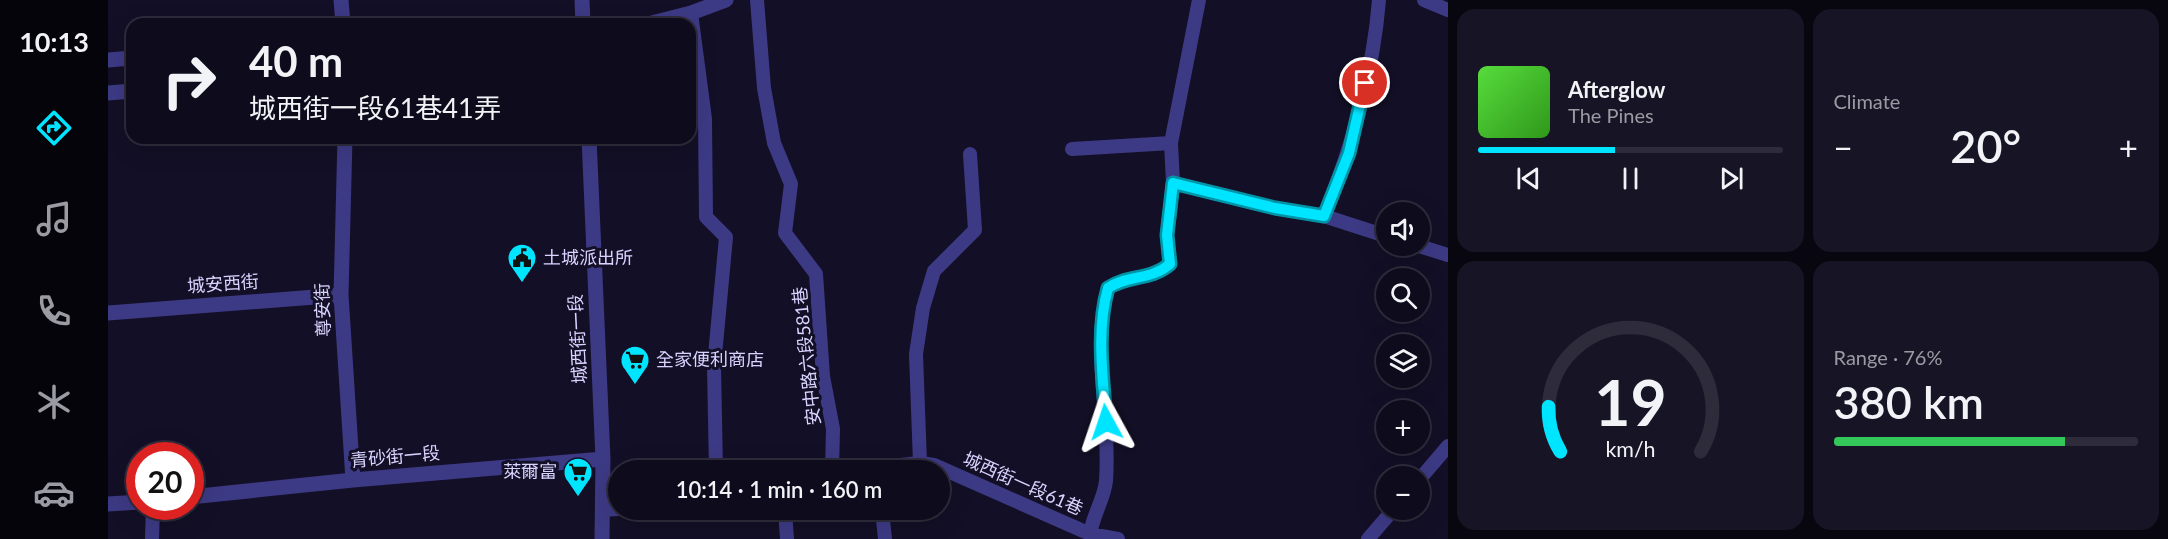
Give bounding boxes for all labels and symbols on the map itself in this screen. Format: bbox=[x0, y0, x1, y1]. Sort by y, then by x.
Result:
pin bbox=[1339, 57, 1390, 108]
public building icon: 土城派出所 bbox=[506, 242, 538, 284]
place label: 土城派出所 bbox=[543, 246, 633, 268]
street label: 城安西街 bbox=[186, 270, 260, 296]
street label: 尊安街 bbox=[310, 283, 334, 337]
street label: 安中路六段581巷 bbox=[788, 286, 824, 427]
street label: 城西街一段 bbox=[564, 294, 590, 385]
supermarket icon: 全家便利商店 bbox=[619, 344, 651, 386]
place label: 全家便利商店 bbox=[656, 348, 764, 370]
position arrow bbox=[1074, 390, 1138, 454]
street label: 青砂街一段 bbox=[349, 441, 441, 471]
speed limit sign: 20 bbox=[126, 442, 204, 520]
street label: 城西街一段61巷 bbox=[960, 447, 1087, 519]
supermarket icon: 萊爾富 bbox=[562, 456, 594, 498]
place label: 萊爾富 bbox=[503, 460, 557, 482]

